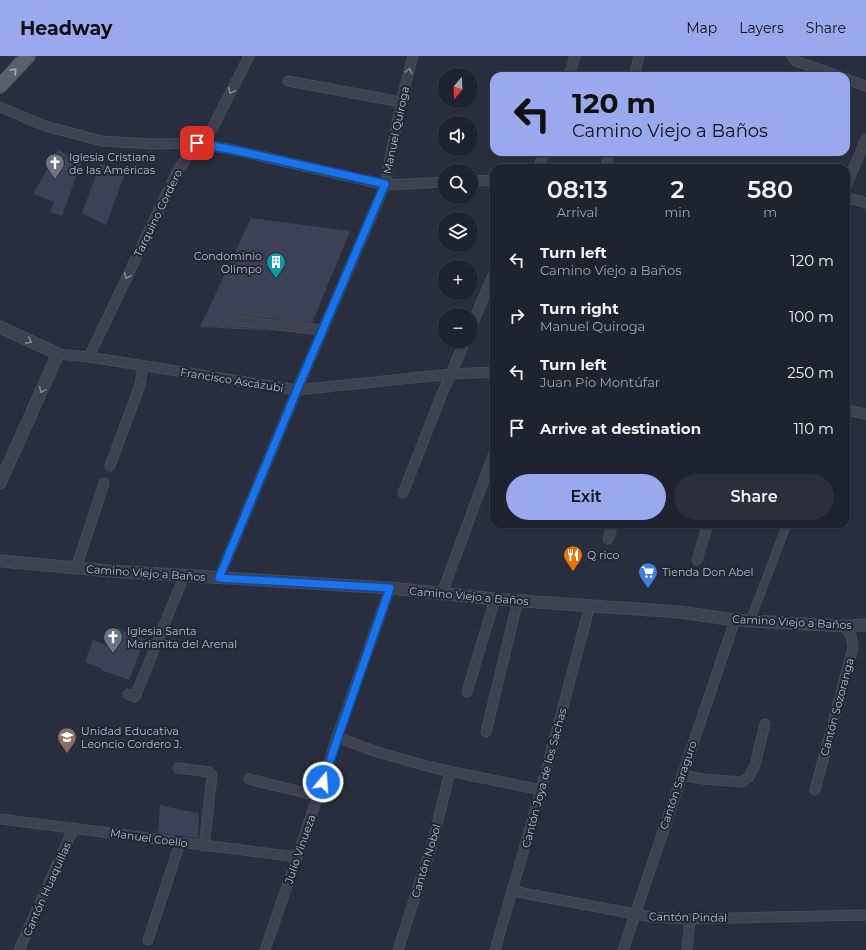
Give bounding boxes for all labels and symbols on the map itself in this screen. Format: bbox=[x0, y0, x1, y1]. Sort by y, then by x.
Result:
one-way arrow bbox=[9, 68, 17, 76]
one-way arrow bbox=[404, 68, 413, 75]
north arrow bbox=[438, 68, 478, 108]
street label: Manuel Quiroga bbox=[380, 85, 412, 175]
one-way arrow bbox=[228, 87, 236, 94]
pin bbox=[180, 126, 214, 160]
place label: Iglesia Cristiana de las Américas bbox=[69, 150, 156, 177]
church icon: Iglesia Cristiana de las Américas bbox=[44, 152, 66, 180]
street label: Tarquino Cordero bbox=[131, 167, 185, 259]
place label: Condominio Olimpo bbox=[194, 249, 262, 276]
building icon: Condominio Olimpo bbox=[265, 251, 287, 279]
one-way arrow bbox=[124, 272, 132, 280]
one-way arrow bbox=[24, 336, 32, 344]
street label: Francisco Ascázubi bbox=[179, 365, 285, 395]
one-way arrow bbox=[39, 386, 47, 393]
restaurant icon: Q rico bbox=[562, 544, 584, 572]
place label: Q rico bbox=[587, 548, 619, 562]
supermarket icon: Tienda Don Abel bbox=[637, 561, 659, 589]
street label: Camino Viejo a Baños bbox=[86, 562, 207, 584]
place label: Tienda Don Abel bbox=[662, 565, 753, 579]
street label: Camino Viejo a Baños bbox=[409, 584, 530, 608]
street label: Camino Viejo a Baños bbox=[732, 612, 853, 632]
place label: Iglesia Santa Marianita del Arenal bbox=[127, 624, 237, 651]
church icon: Iglesia Santa Marianita del Arenal bbox=[102, 626, 124, 654]
street label: Cantón Sozoranga bbox=[817, 656, 857, 758]
street label: Cantón Joya de los Sachas bbox=[519, 706, 570, 849]
place label: Unidad Educativa Leoncio Cordero J. bbox=[81, 724, 182, 751]
school or university icon: Unidad Educativa Leoncio Cordero J. bbox=[56, 726, 78, 754]
street label: Cantón Saraguro bbox=[656, 739, 700, 831]
position arrow bbox=[302, 761, 344, 803]
street label: Julio Vinueza bbox=[281, 812, 318, 887]
street label: Cantón Nobol bbox=[408, 822, 444, 900]
street label: Manuel Coello bbox=[109, 826, 189, 850]
street label: Cantón Huaquillas bbox=[20, 839, 74, 938]
street label: Cantón Pindal bbox=[649, 909, 727, 925]

